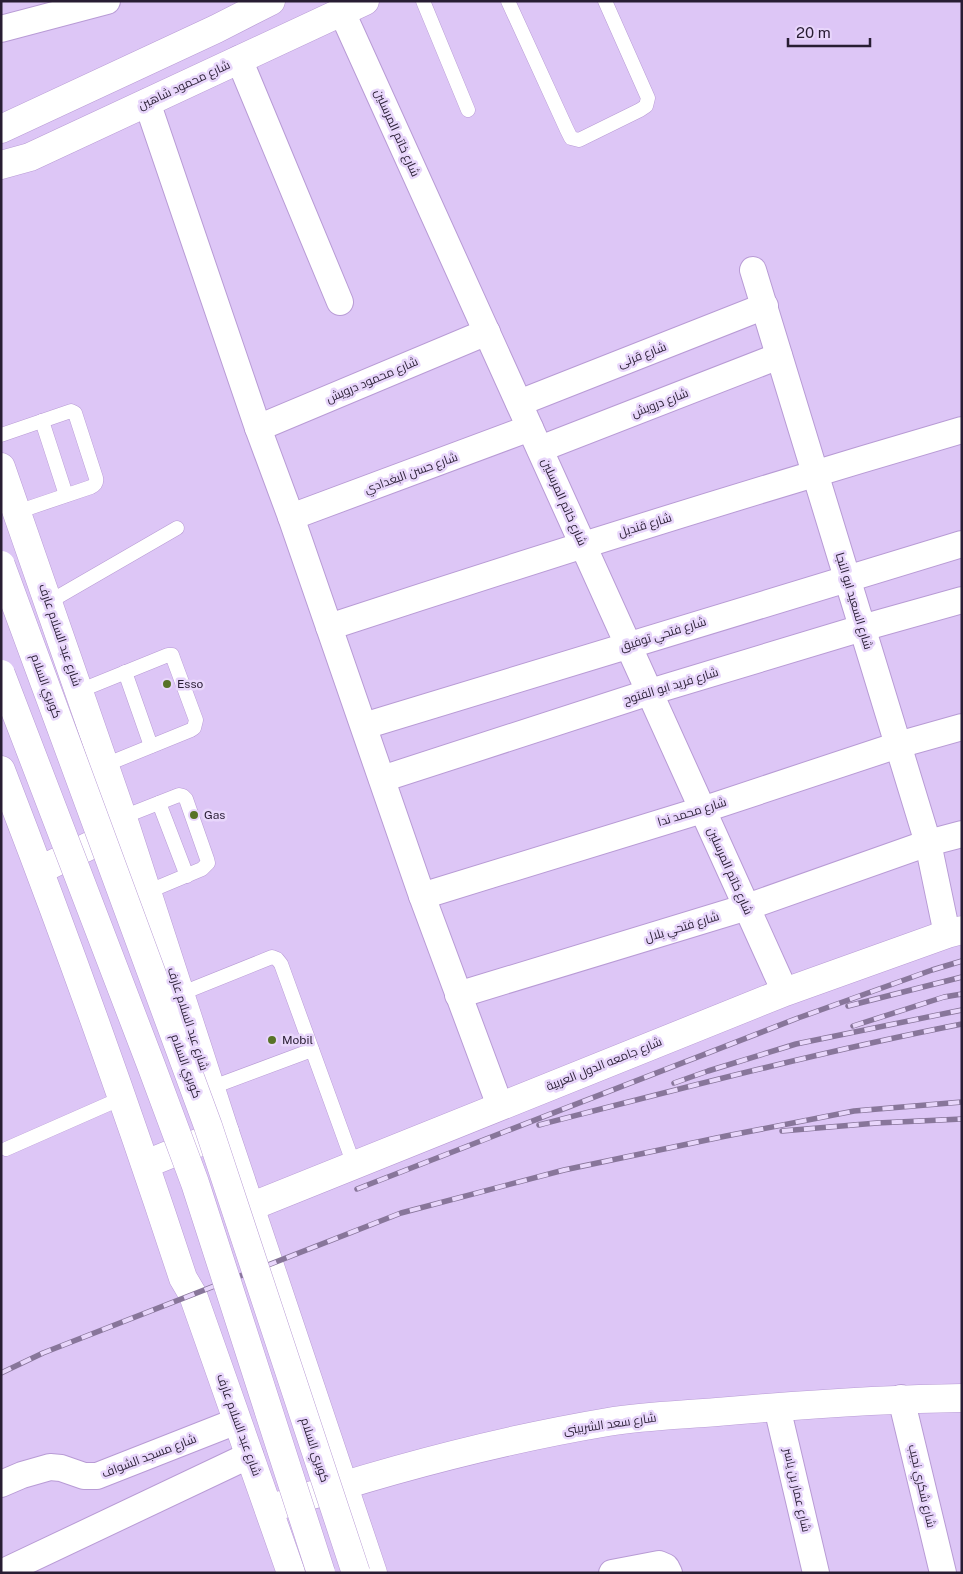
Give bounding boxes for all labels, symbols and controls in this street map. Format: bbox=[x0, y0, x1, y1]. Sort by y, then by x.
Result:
scale bar bbox=[788, 15, 870, 47]
text: 20 m bbox=[796, 24, 831, 41]
street label: شارع محمود شاهين bbox=[136, 58, 233, 113]
street label: شارع خاتم المرسلين bbox=[371, 87, 423, 179]
street label: شارع قرنى bbox=[616, 339, 669, 372]
street label: شارع محمود درويش bbox=[324, 354, 421, 407]
street label: شارع درويش bbox=[630, 386, 691, 421]
street label: شارع حسن البغدادي bbox=[363, 450, 461, 499]
street label: شارع خاتم المرسلين bbox=[538, 456, 590, 548]
street label: شارع قنديل bbox=[617, 510, 674, 541]
street label: شارع السعيد ابو النجا bbox=[832, 551, 875, 652]
street label: شارع عبد السلام عارف bbox=[35, 582, 84, 689]
street label: شارع فتحي توفيق bbox=[618, 614, 709, 657]
street label: كوبري السلام bbox=[25, 652, 64, 721]
street label: شارع فريد ابو الفتوح bbox=[622, 665, 720, 708]
place label: Esso bbox=[177, 677, 203, 691]
marker: Esso bbox=[161, 678, 173, 690]
street label: شارع محمد ندا bbox=[656, 795, 729, 830]
place label: Gas bbox=[204, 808, 225, 822]
marker: Gas bbox=[188, 809, 200, 821]
street label: شارع خاتم المرسلين bbox=[704, 825, 756, 917]
street label: شارع فتحي بلال bbox=[643, 909, 722, 948]
street label: شارع عبد السلام عارف bbox=[164, 966, 211, 1073]
street label: كوبري السلام bbox=[165, 1032, 204, 1101]
place label: Mobil bbox=[282, 1033, 314, 1047]
marker: Mobil bbox=[266, 1034, 278, 1046]
street label: شارع جامعه الدول العربية bbox=[544, 1034, 664, 1095]
street label: شارع عبد السلام عارف bbox=[213, 1372, 264, 1478]
street label: شارع سعد الشربينى bbox=[563, 1411, 657, 1438]
street label: كوبري السلام bbox=[295, 1416, 332, 1485]
street label: شارع مسجد الشواف bbox=[100, 1431, 199, 1481]
street label: شارع شكري نجيب bbox=[903, 1443, 938, 1530]
street label: شارع عمار بن ياسر bbox=[779, 1446, 813, 1534]

